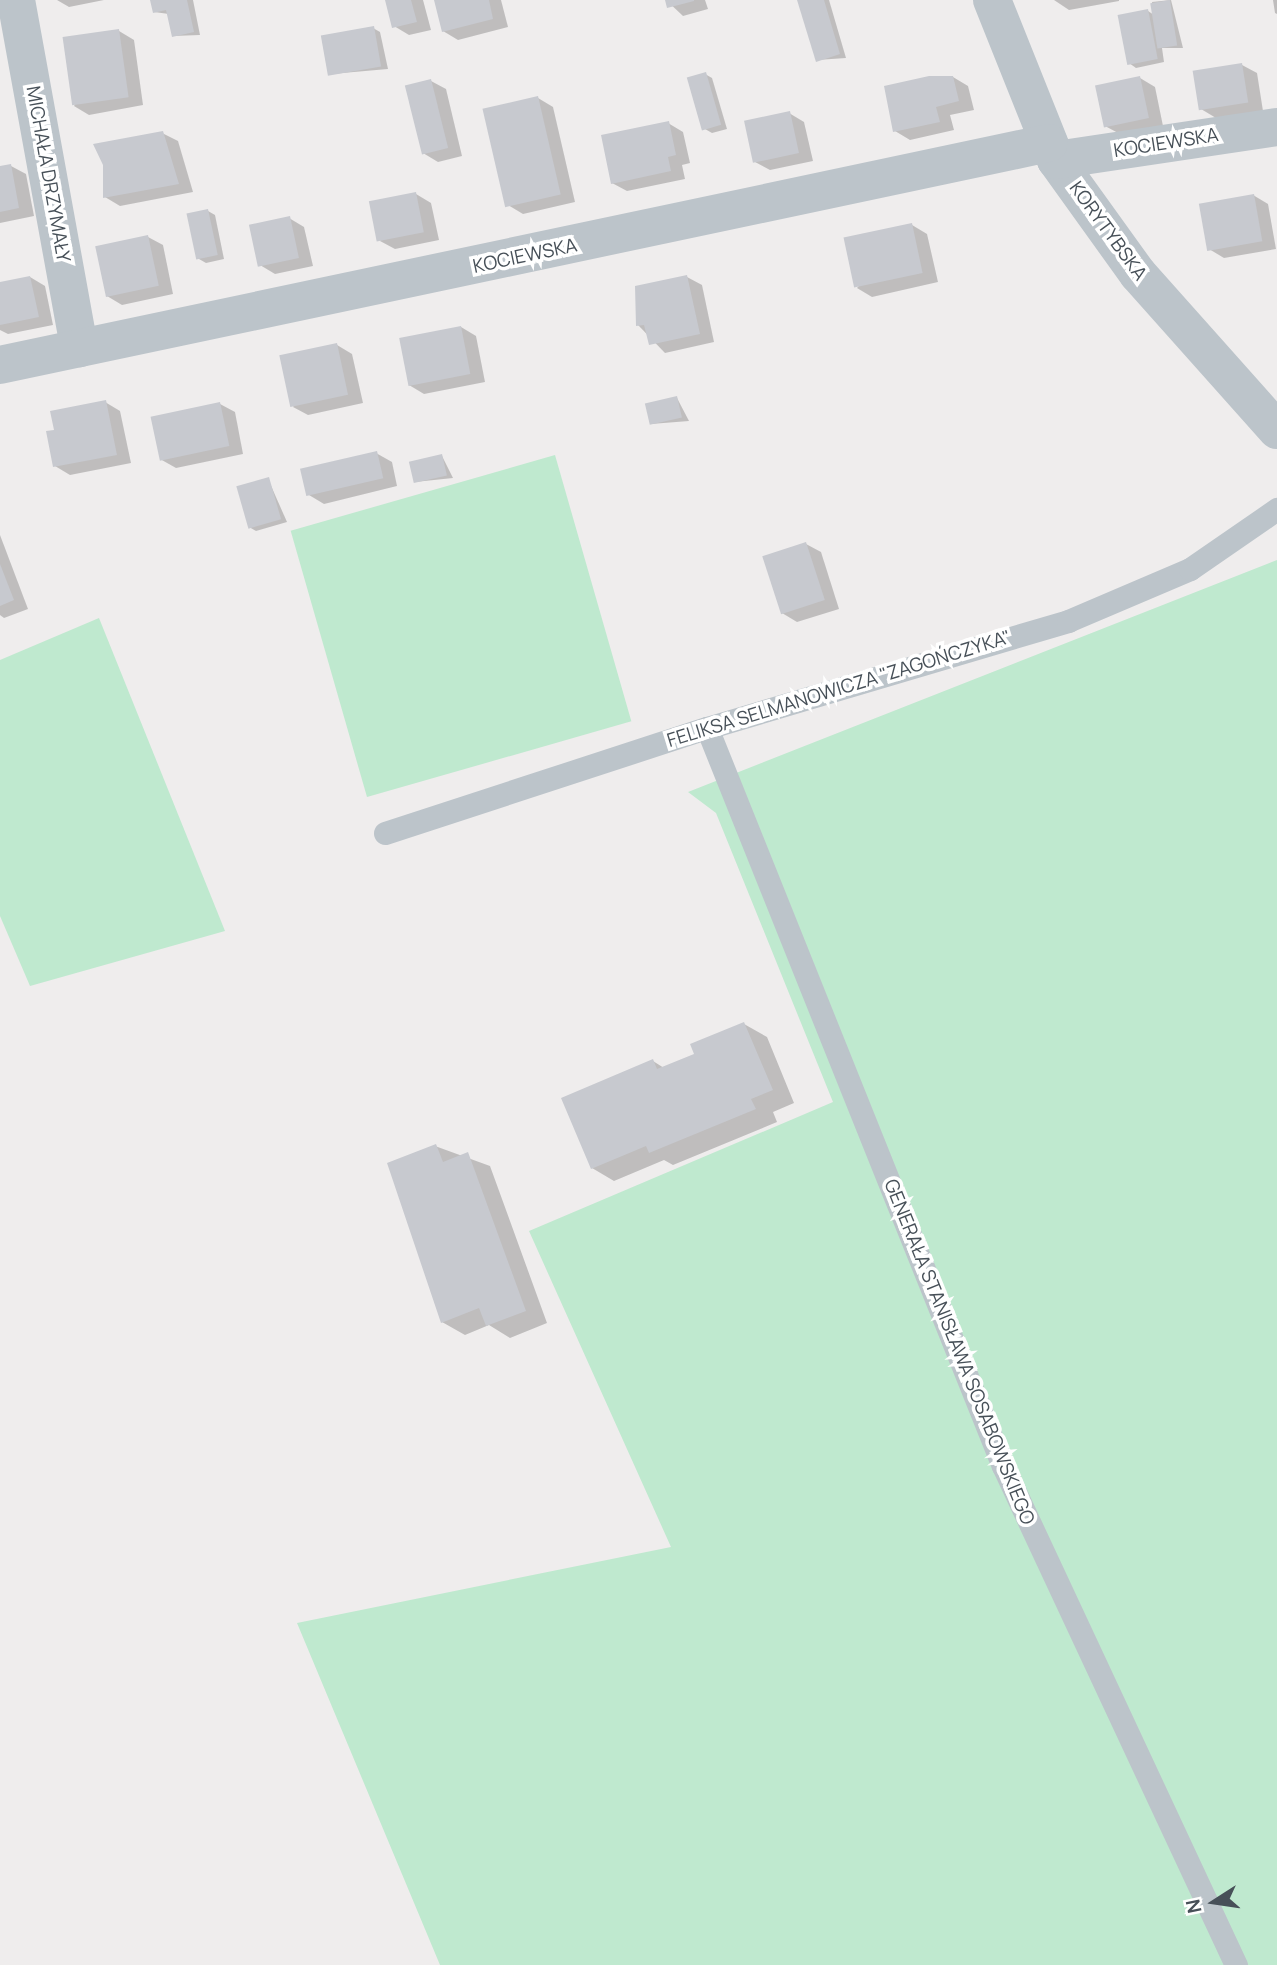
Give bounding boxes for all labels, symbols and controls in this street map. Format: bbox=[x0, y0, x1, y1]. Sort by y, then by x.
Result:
street label: MICHAŁA DRZYMAŁY bbox=[21, 84, 75, 264]
street label: KOCIEWSKA bbox=[1112, 123, 1220, 163]
street label: KORYTYBSKA bbox=[1065, 177, 1151, 285]
street label: KOCIEWSKA bbox=[471, 234, 579, 278]
street label: FELIKSA SELMANOWICZA "ZAGOŃCZYKA" bbox=[664, 626, 1014, 752]
street label: GENERAŁA STANISŁAWA SOSABOWSKIEGO bbox=[879, 1176, 1039, 1528]
north arrow bbox=[1179, 1867, 1249, 1937]
text: N bbox=[1179, 1897, 1208, 1916]

